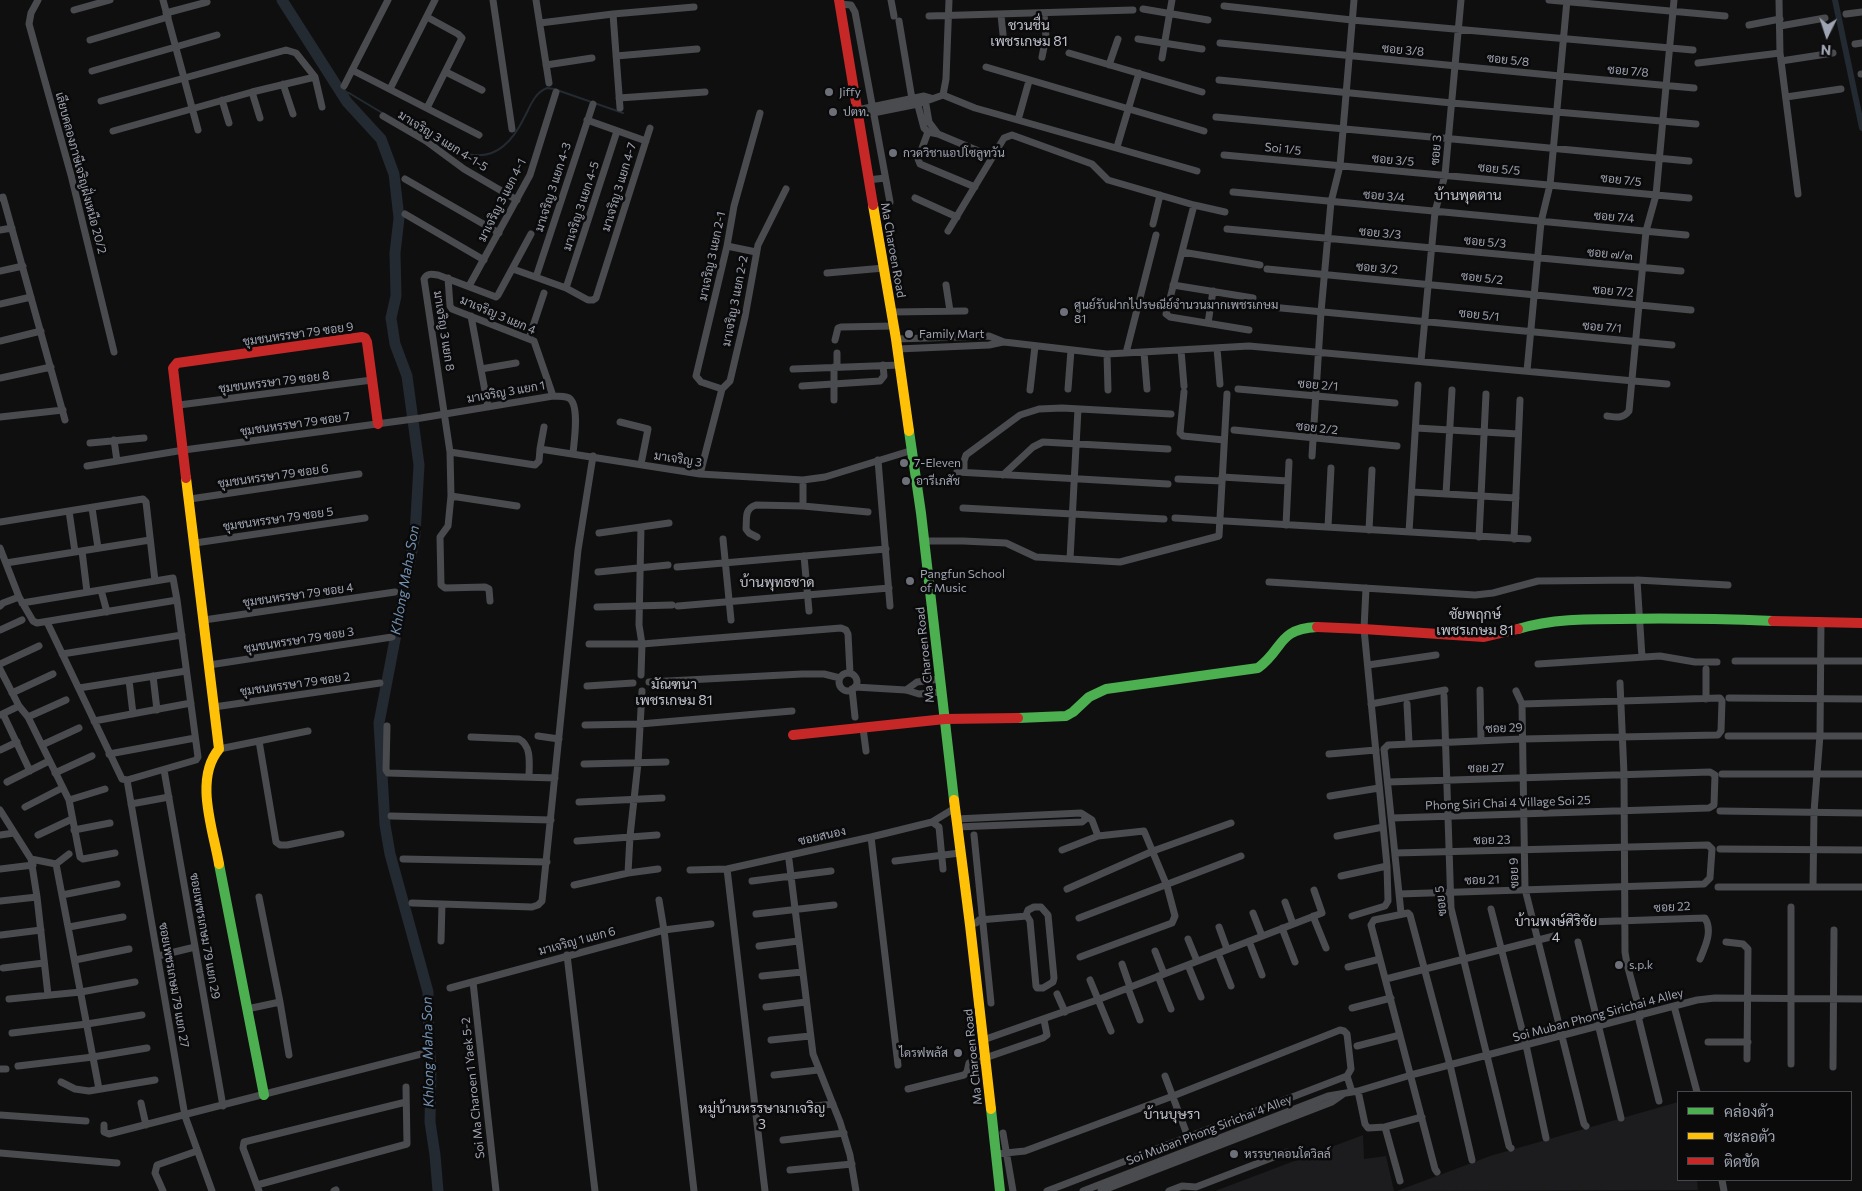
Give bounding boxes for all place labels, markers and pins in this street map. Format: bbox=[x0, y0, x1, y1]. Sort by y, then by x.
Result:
place label: Jiffy bbox=[839, 85, 861, 99]
marker: Jiffy bbox=[823, 86, 835, 98]
place label: ปตท. bbox=[843, 105, 869, 119]
marker: ปตท. bbox=[827, 106, 839, 118]
place label: กวดวิชาแอปโซลูทวัน bbox=[903, 146, 1005, 160]
marker: กวดวิชาแอปโซลูทวัน bbox=[887, 147, 899, 159]
place label: ศูนย์รับฝากไปรษณีย์จำนวนมากเพชรเกษม 81 bbox=[1074, 298, 1278, 326]
marker: ศูนย์รับฝากไปรษณีย์จำนวนมากเพชรเกษม 81 bbox=[1058, 306, 1070, 318]
place label: Family Mart bbox=[919, 327, 984, 341]
marker: Family Mart bbox=[903, 328, 915, 340]
place label: 7-Eleven bbox=[914, 456, 961, 470]
marker: 7-Eleven bbox=[898, 457, 910, 469]
place label: อารีเภสัช bbox=[916, 474, 960, 488]
marker: อารีเภสัช bbox=[900, 475, 912, 487]
place label: Pangfun School of Music bbox=[920, 567, 1005, 595]
marker: Pangfun School of Music bbox=[904, 575, 916, 587]
place label: s.p.k bbox=[1629, 958, 1653, 972]
marker: s.p.k bbox=[1613, 959, 1625, 971]
place label: ไดรฟพลัส bbox=[899, 1046, 948, 1060]
marker: ไดรฟพลัส bbox=[952, 1047, 964, 1059]
place label: หรรษาคอนโดวิลล์ bbox=[1244, 1147, 1331, 1161]
marker: หรรษาคอนโดวิลล์ bbox=[1228, 1148, 1240, 1160]

